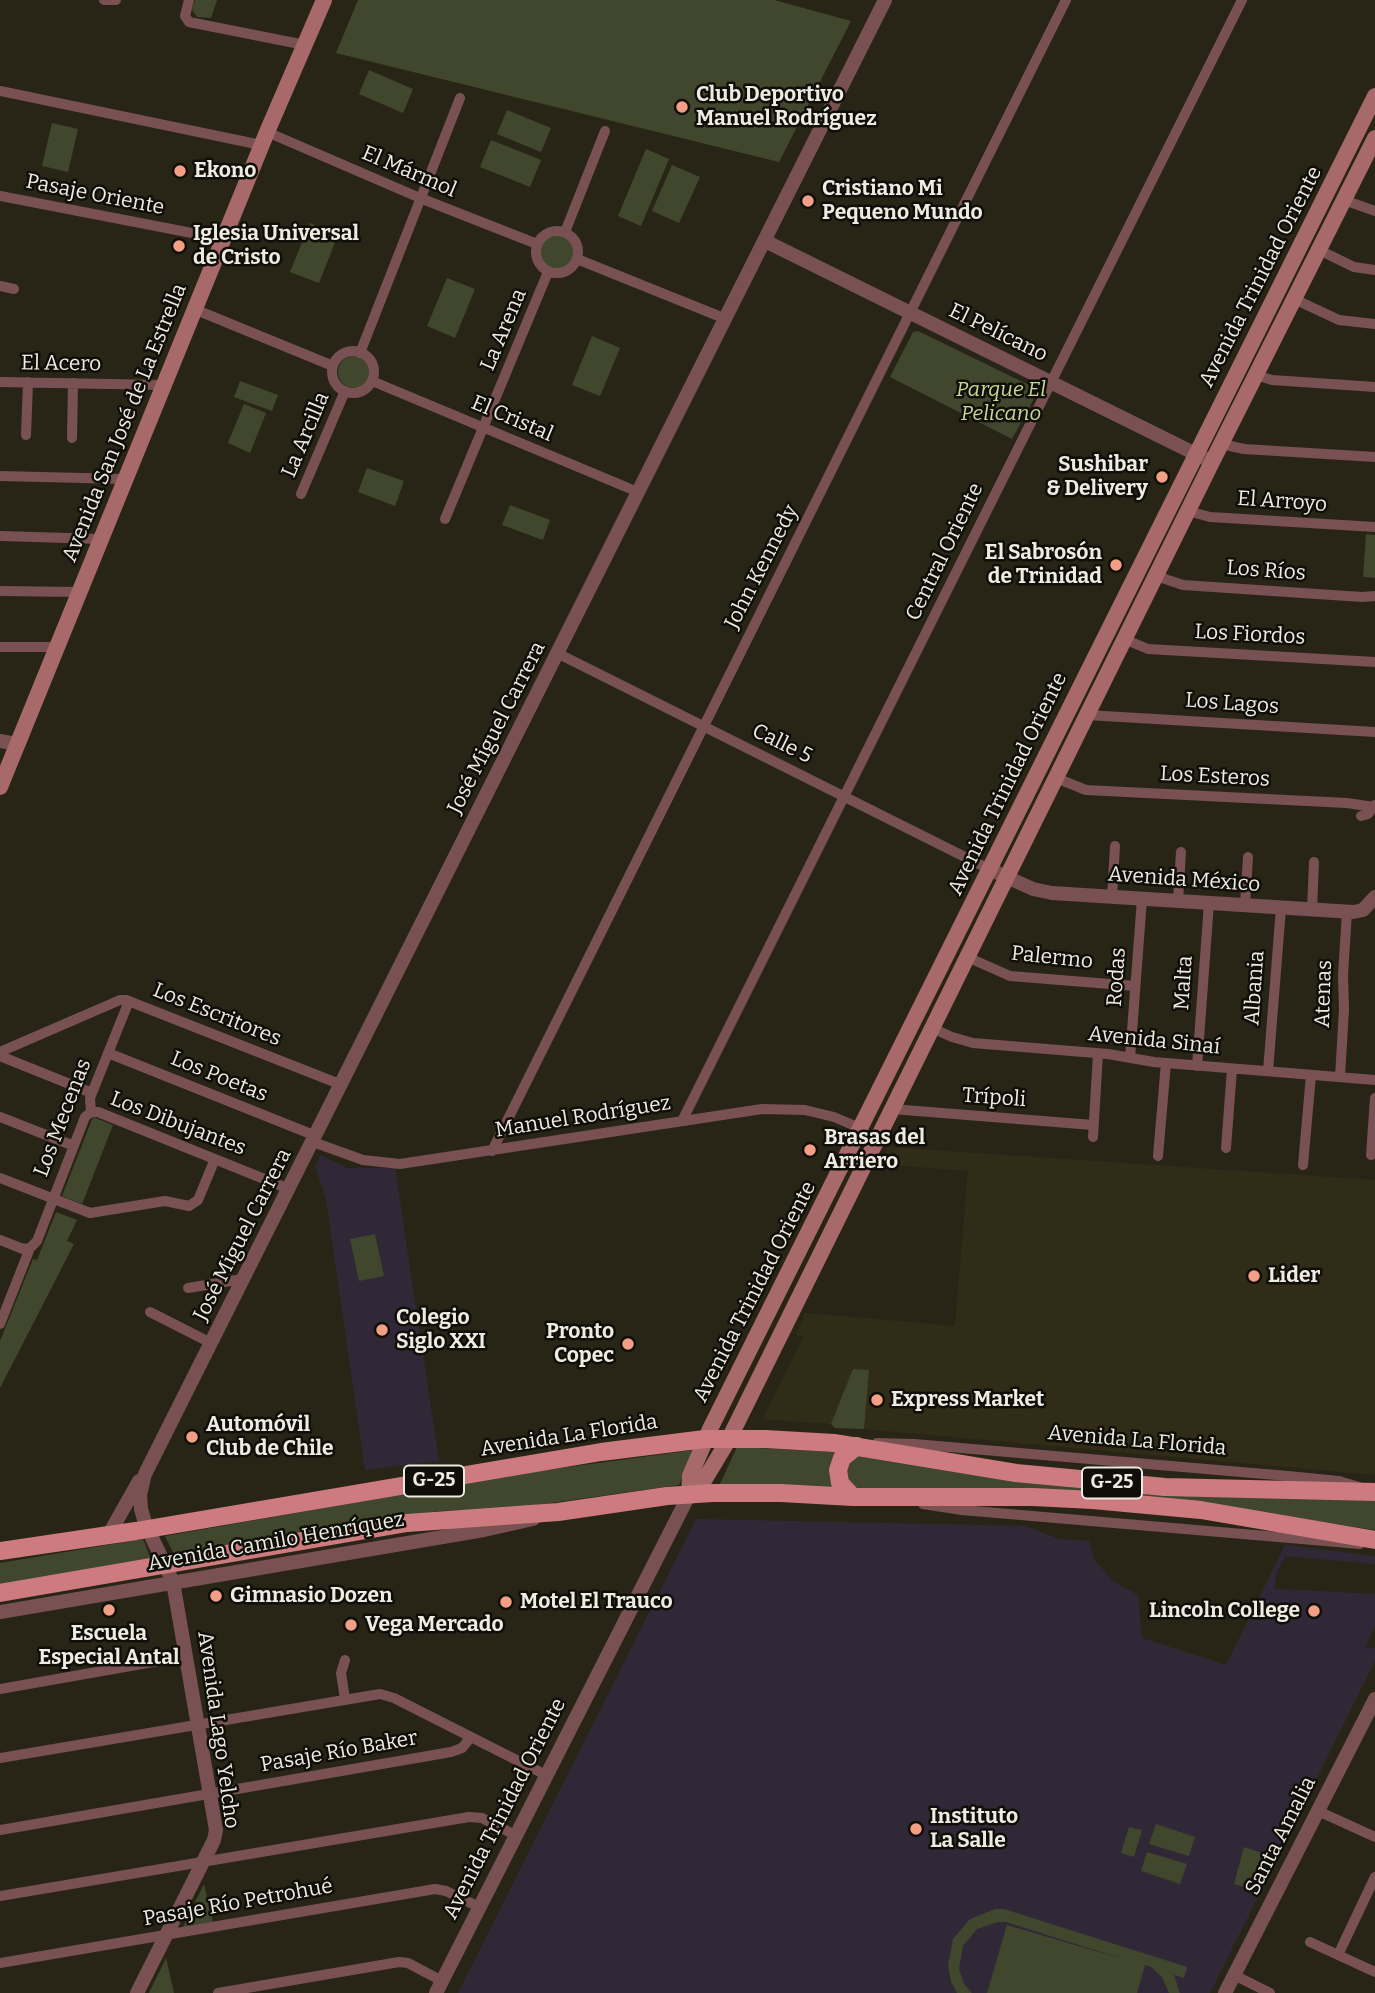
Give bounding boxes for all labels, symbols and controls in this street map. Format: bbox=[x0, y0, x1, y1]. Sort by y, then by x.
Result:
place label: Club Deportivo Manuel Rodríguez bbox=[696, 82, 877, 132]
marker: Club Deportivo Manuel Rodríguez bbox=[674, 99, 690, 115]
street label: El Mármol bbox=[358, 141, 460, 203]
place label: Ekono bbox=[194, 158, 256, 184]
street label: Avenida Trinidad Oriente bbox=[1194, 162, 1328, 392]
marker: Ekono bbox=[172, 163, 188, 179]
street label: Pasaje Oriente bbox=[24, 169, 166, 221]
place label: Cristiano Mi Pequeno Mundo bbox=[822, 176, 983, 226]
marker: Cristiano Mi Pequeno Mundo bbox=[800, 193, 816, 209]
place label: Iglesia Universal de Cristo bbox=[193, 221, 359, 271]
marker: Iglesia Universal de Cristo bbox=[171, 238, 187, 254]
street label: Avenida San José de La Estrella bbox=[57, 280, 193, 566]
street label: La Arena bbox=[475, 285, 533, 375]
street label: El Pelícano bbox=[945, 298, 1051, 368]
street label: El Acero bbox=[21, 351, 101, 377]
park label: Parque El Pelicano bbox=[956, 377, 1046, 427]
street label: La Arcilla bbox=[277, 388, 335, 482]
street label: El Cristal bbox=[467, 391, 557, 447]
place label: Sushibar & Delivery bbox=[1046, 452, 1148, 502]
marker: Sushibar & Delivery bbox=[1154, 469, 1170, 485]
street label: Central Oriente bbox=[901, 479, 989, 625]
street label: El Arroyo bbox=[1236, 486, 1328, 518]
street label: John Kennedy bbox=[720, 501, 804, 633]
place label: El Sabrosón de Trinidad bbox=[985, 540, 1102, 590]
street label: Los Ríos bbox=[1225, 556, 1307, 586]
marker: El Sabrosón de Trinidad bbox=[1108, 557, 1124, 573]
street label: Los Fiordos bbox=[1194, 620, 1306, 650]
street label: José Miguel Carrera bbox=[443, 638, 551, 818]
street label: Avenida Trinidad Oriente bbox=[943, 669, 1073, 899]
street label: Los Lagos bbox=[1184, 688, 1280, 720]
street label: Calle 5 bbox=[748, 719, 816, 769]
street label: Los Esteros bbox=[1159, 762, 1271, 792]
street label: Avenida México bbox=[1107, 862, 1261, 898]
street label: Palermo bbox=[1010, 941, 1094, 975]
street label: Rodas bbox=[1102, 947, 1132, 1007]
street label: Albania bbox=[1240, 950, 1270, 1026]
street label: Malta bbox=[1170, 955, 1198, 1011]
street label: Atenas bbox=[1310, 960, 1338, 1028]
street label: Los Escritores bbox=[149, 978, 285, 1052]
street label: Avenida Sinaí bbox=[1087, 1022, 1221, 1060]
street label: Los Poetas bbox=[167, 1046, 271, 1108]
street label: Los Mecenas bbox=[29, 1056, 97, 1180]
street label: Trípoli bbox=[961, 1083, 1027, 1113]
street label: Los Dibujantes bbox=[107, 1087, 249, 1161]
street label: Manuel Rodríguez bbox=[493, 1091, 673, 1143]
place label: Brasas del Arriero bbox=[824, 1125, 925, 1175]
marker: Brasas del Arriero bbox=[802, 1142, 818, 1158]
street label: José Miguel Carrera bbox=[189, 1145, 297, 1325]
street label: Avenida Trinidad Oriente bbox=[688, 1177, 822, 1407]
place label: Lider bbox=[1268, 1263, 1320, 1289]
marker: Lider bbox=[1246, 1268, 1262, 1284]
place label: Colegio Siglo XXI bbox=[396, 1305, 486, 1355]
place label: Pronto Copec bbox=[546, 1319, 614, 1369]
marker: Colegio Siglo XXI bbox=[374, 1322, 390, 1338]
marker: Pronto Copec bbox=[620, 1336, 636, 1352]
place label: Express Market bbox=[891, 1387, 1044, 1413]
marker: Express Market bbox=[869, 1392, 885, 1408]
street label: Avenida La Florida bbox=[479, 1410, 659, 1462]
place label: Automóvil Club de Chile bbox=[206, 1412, 334, 1462]
street label: Avenida La Florida bbox=[1047, 1421, 1227, 1461]
marker: Automóvil Club de Chile bbox=[184, 1429, 200, 1445]
road number: G-25 bbox=[404, 1466, 464, 1497]
road number: G-25 bbox=[1082, 1468, 1142, 1498]
street label: Avenida Camilo Henríquez bbox=[146, 1507, 406, 1577]
place label: Gimnasio Dozen bbox=[230, 1583, 393, 1609]
marker: Gimnasio Dozen bbox=[208, 1588, 224, 1604]
place label: Motel El Trauco bbox=[520, 1589, 673, 1615]
marker: Motel El Trauco bbox=[498, 1594, 514, 1610]
place label: Lincoln College bbox=[1149, 1598, 1300, 1624]
marker: Escuela Especial Antal bbox=[101, 1602, 117, 1618]
marker: Lincoln College bbox=[1306, 1603, 1322, 1619]
place label: Vega Mercado bbox=[365, 1612, 504, 1638]
marker: Vega Mercado bbox=[343, 1617, 359, 1633]
place label: Escuela Especial Antal bbox=[39, 1621, 179, 1671]
street label: Avenida Lago Yelcho bbox=[192, 1630, 244, 1830]
street label: Avenida Trinidad Oriente bbox=[438, 1694, 572, 1924]
street label: Pasaje Río Baker bbox=[259, 1726, 419, 1778]
street label: Santa Amalia bbox=[1240, 1773, 1322, 1899]
place label: Instituto La Salle bbox=[930, 1804, 1018, 1854]
marker: Instituto La Salle bbox=[908, 1821, 924, 1837]
street label: Pasaje Río Petrohué bbox=[141, 1874, 335, 1932]

